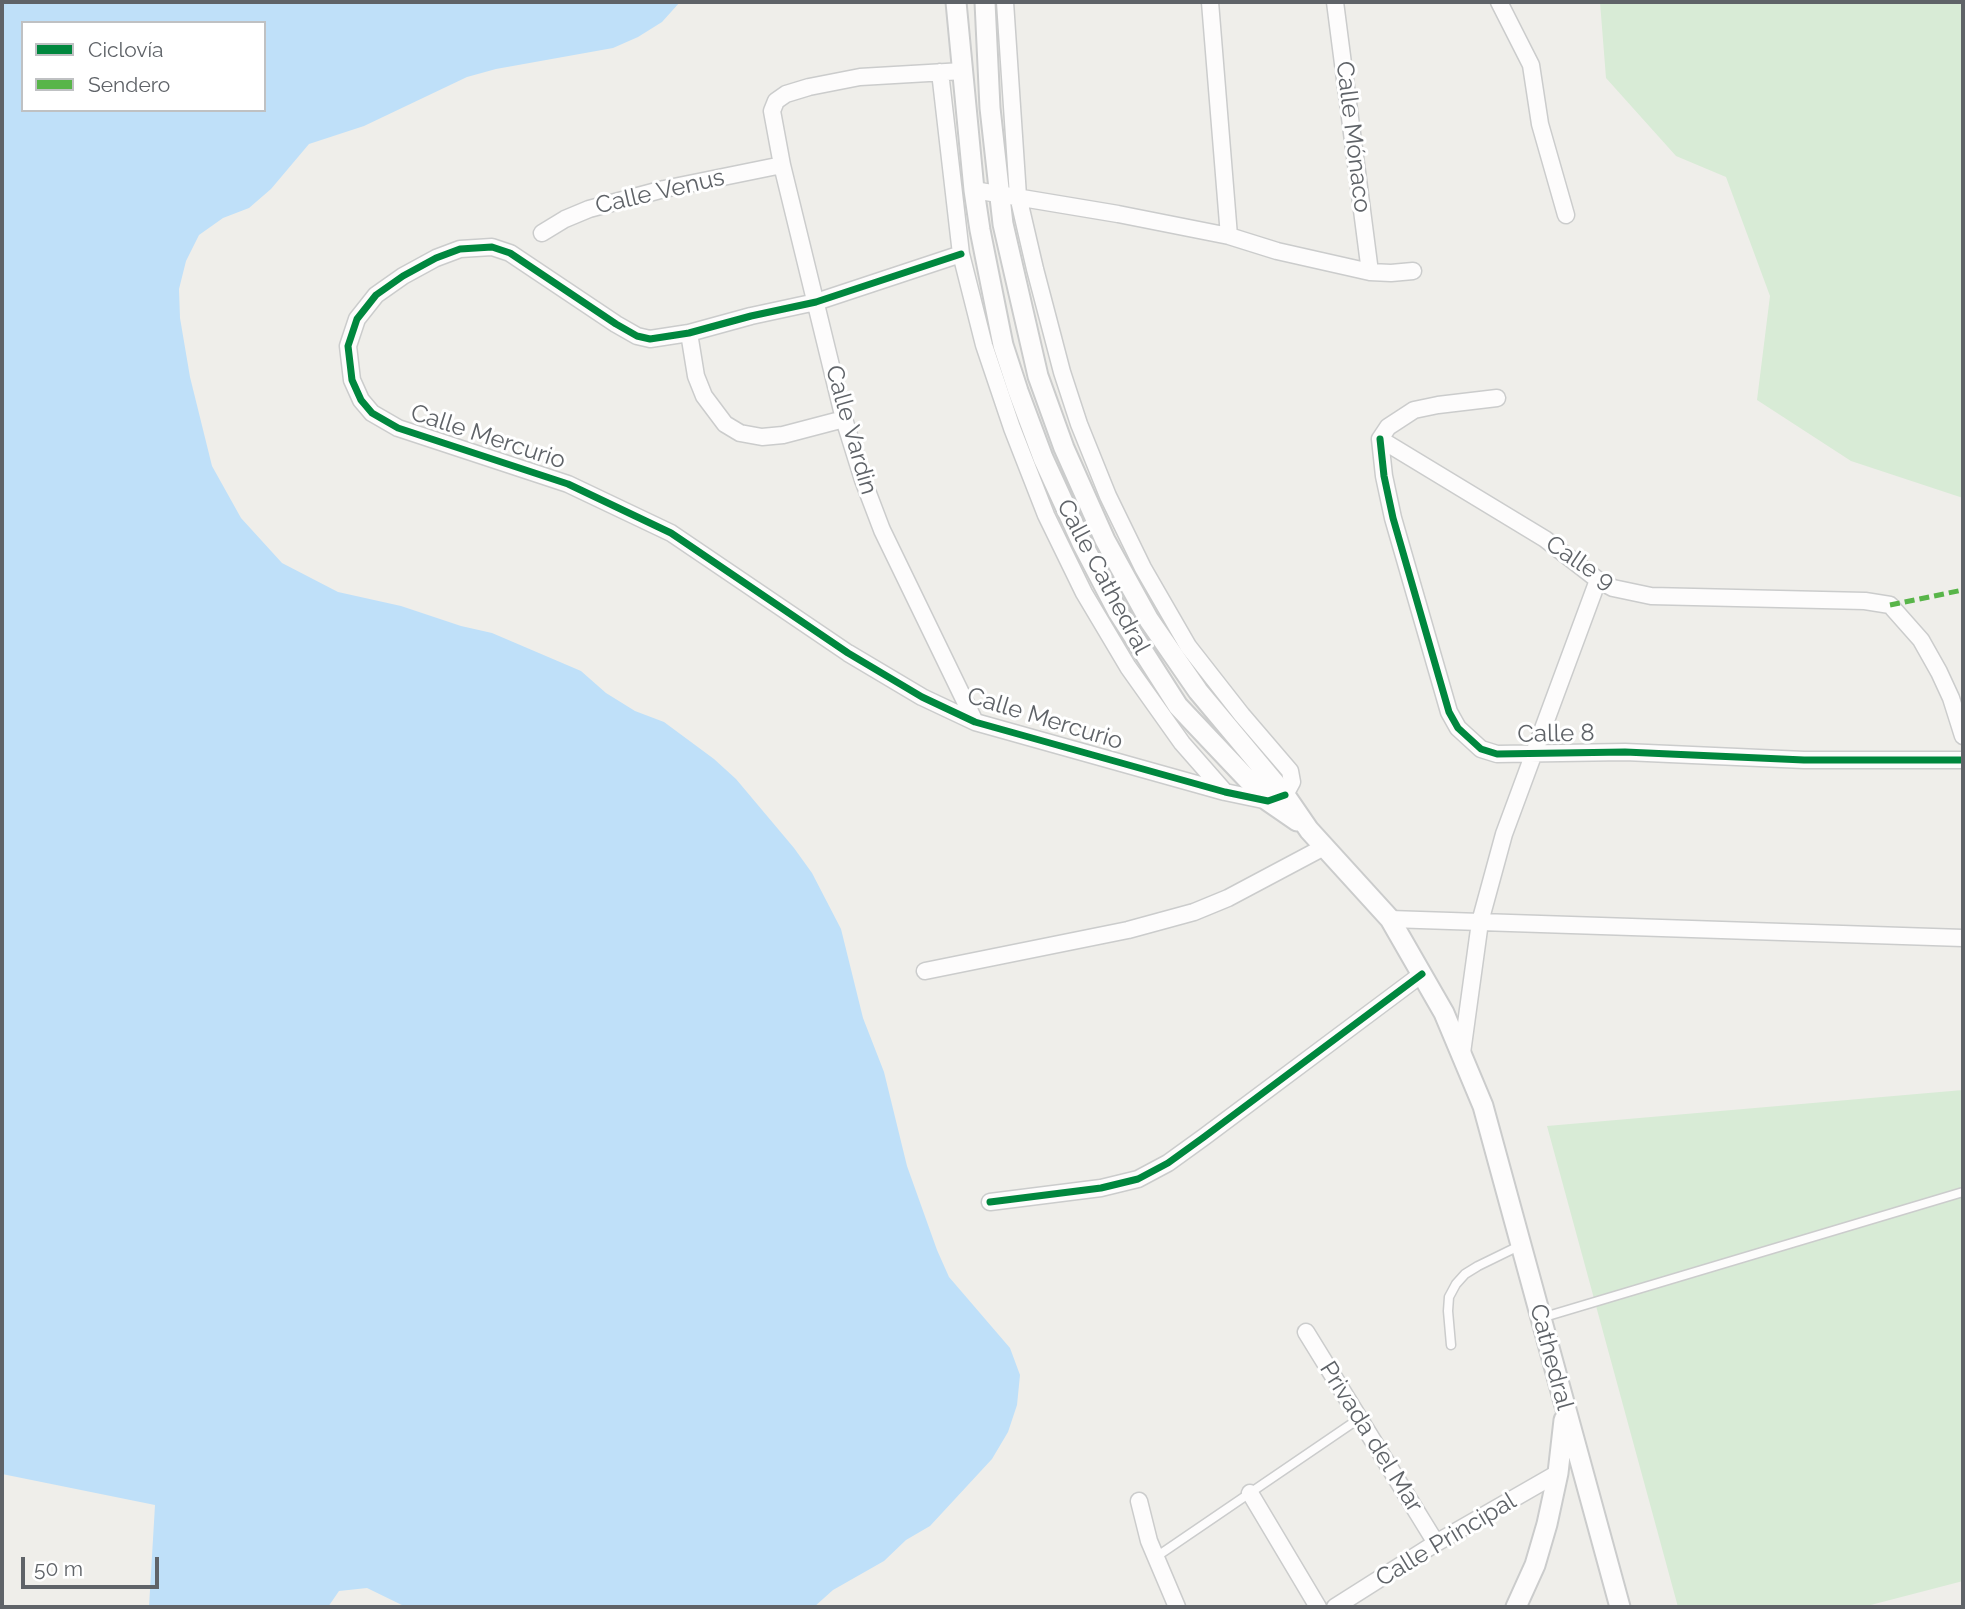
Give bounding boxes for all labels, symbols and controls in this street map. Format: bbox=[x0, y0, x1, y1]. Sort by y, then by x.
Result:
legend bbox=[21, 21, 266, 112]
text: Ciclovía bbox=[88, 37, 164, 62]
street label: Calle Mónaco bbox=[1329, 60, 1377, 214]
text: Sendero bbox=[88, 72, 170, 97]
street label: Calle Venus bbox=[593, 163, 727, 221]
street label: Calle Vardin bbox=[819, 362, 883, 498]
street label: Calle Mercurio bbox=[407, 398, 569, 476]
street label: Calle Cathedral bbox=[1050, 495, 1156, 659]
street label: Calle 9 bbox=[1540, 530, 1620, 596]
street label: Calle Mercurio bbox=[964, 682, 1126, 756]
street label: Calle 8 bbox=[1517, 719, 1595, 749]
street label: Cathedral bbox=[1523, 1301, 1579, 1413]
street label: Privada del Mar bbox=[1313, 1356, 1429, 1518]
street label: Calle Principal bbox=[1371, 1487, 1521, 1593]
scale bar bbox=[24, 1542, 163, 1586]
text: 50 m bbox=[34, 1556, 83, 1581]

